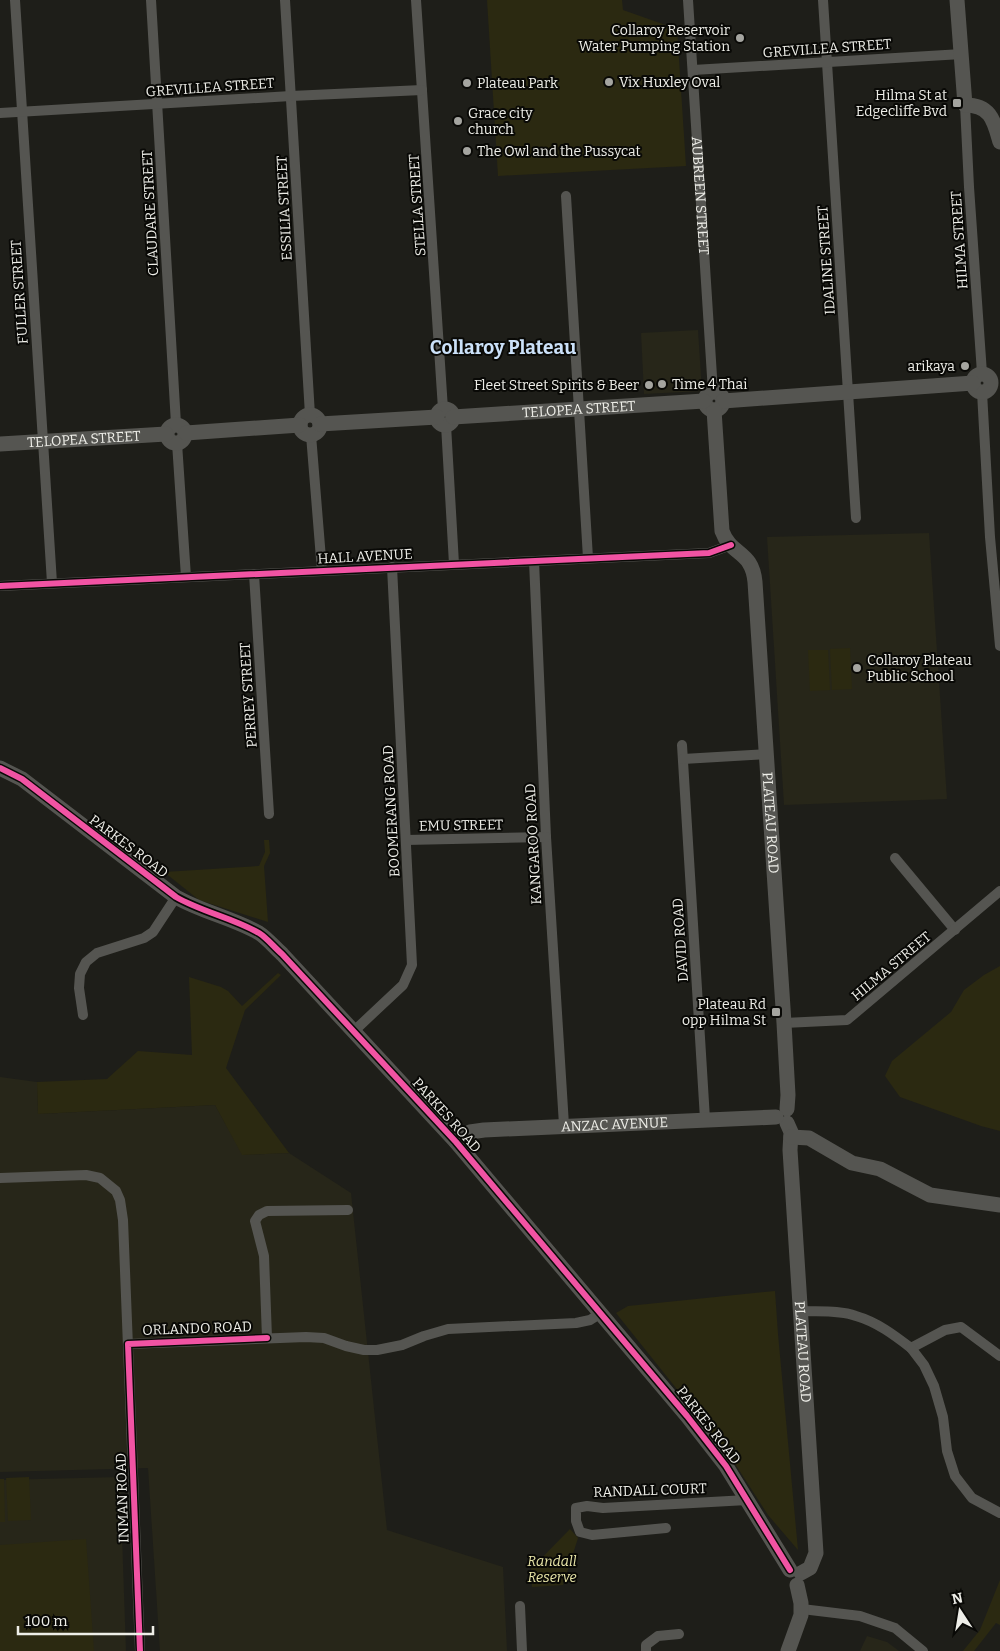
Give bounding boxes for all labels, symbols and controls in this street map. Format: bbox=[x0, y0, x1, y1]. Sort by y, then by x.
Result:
place label: Collaroy Reservoir Water Pumping Station bbox=[579, 22, 730, 55]
marker: Collaroy Reservoir Water Pumping Station bbox=[734, 32, 746, 44]
street label: GREVILLEA STREET bbox=[762, 36, 892, 61]
place label: Vix Huxley Oval bbox=[619, 74, 720, 91]
street label: GREVILLEA STREET bbox=[145, 75, 275, 100]
place label: Plateau Park bbox=[477, 75, 558, 92]
marker: Vix Huxley Oval bbox=[603, 76, 615, 88]
marker: Plateau Park bbox=[461, 77, 473, 89]
place label: Hilma St at Edgecliffe Bvd bbox=[856, 87, 947, 120]
marker: Hilma St at Edgecliffe Bvd bbox=[951, 97, 963, 109]
place label: Grace city church bbox=[468, 105, 533, 138]
marker: Grace city church bbox=[452, 115, 464, 127]
street label: AUBREEN STREET bbox=[688, 136, 712, 255]
place label: The Owl and the Pussycat bbox=[477, 143, 641, 160]
marker: The Owl and the Pussycat bbox=[461, 145, 473, 157]
street label: CLAUDARE STREET bbox=[139, 150, 162, 276]
street label: STELLA STREET bbox=[405, 153, 430, 257]
street label: ESSILIA STREET bbox=[273, 155, 296, 261]
street label: HILMA STREET bbox=[948, 190, 971, 290]
street label: IDALINE STREET bbox=[814, 205, 839, 315]
street label: FULLER STREET bbox=[7, 239, 32, 345]
district label: Collaroy Plateau bbox=[430, 336, 576, 359]
place label: arikaya bbox=[908, 358, 955, 375]
marker: arikaya bbox=[959, 360, 971, 372]
place label: Time 4 Thai bbox=[672, 376, 747, 393]
place label: Fleet Street Spirits & Beer bbox=[474, 377, 639, 394]
marker: Time 4 Thai bbox=[656, 378, 668, 390]
marker: Fleet Street Spirits & Beer bbox=[643, 379, 655, 391]
street label: TELOPEA STREET bbox=[522, 397, 636, 422]
street label: TELOPEA STREET bbox=[27, 428, 141, 451]
street label: HALL AVENUE bbox=[317, 546, 413, 567]
street label: PERREY STREET bbox=[236, 642, 261, 748]
place label: Collaroy Plateau Public School bbox=[867, 652, 972, 685]
marker: Collaroy Plateau Public School bbox=[851, 662, 863, 674]
street label: BOOMERANG ROAD bbox=[380, 745, 403, 877]
street label: PLATEAU ROAD bbox=[759, 771, 782, 874]
street label: KANGAROO ROAD bbox=[522, 783, 545, 905]
street label: PARKES ROAD bbox=[86, 811, 171, 882]
street label: EMU STREET bbox=[419, 816, 503, 835]
street label: DAVID ROAD bbox=[669, 897, 692, 982]
street label: HILMA STREET bbox=[848, 928, 935, 1005]
place label: Plateau Rd opp Hilma St bbox=[682, 996, 766, 1029]
marker: Plateau Rd opp Hilma St bbox=[770, 1006, 782, 1018]
street label: PARKES ROAD bbox=[409, 1075, 484, 1156]
street label: ANZAC AVENUE bbox=[561, 1114, 668, 1136]
street label: PLATEAU ROAD bbox=[791, 1300, 814, 1403]
street label: ORLANDO ROAD bbox=[142, 1318, 252, 1339]
street label: PARKES ROAD bbox=[673, 1383, 744, 1468]
street label: INMAN ROAD bbox=[112, 1453, 133, 1543]
street label: RANDALL COURT bbox=[593, 1480, 707, 1501]
park label: Randall Reserve bbox=[527, 1553, 577, 1586]
north arrow bbox=[935, 1586, 985, 1636]
text: N bbox=[950, 1589, 965, 1608]
scale bar bbox=[18, 1604, 152, 1636]
text: 100 m bbox=[25, 1612, 68, 1630]

